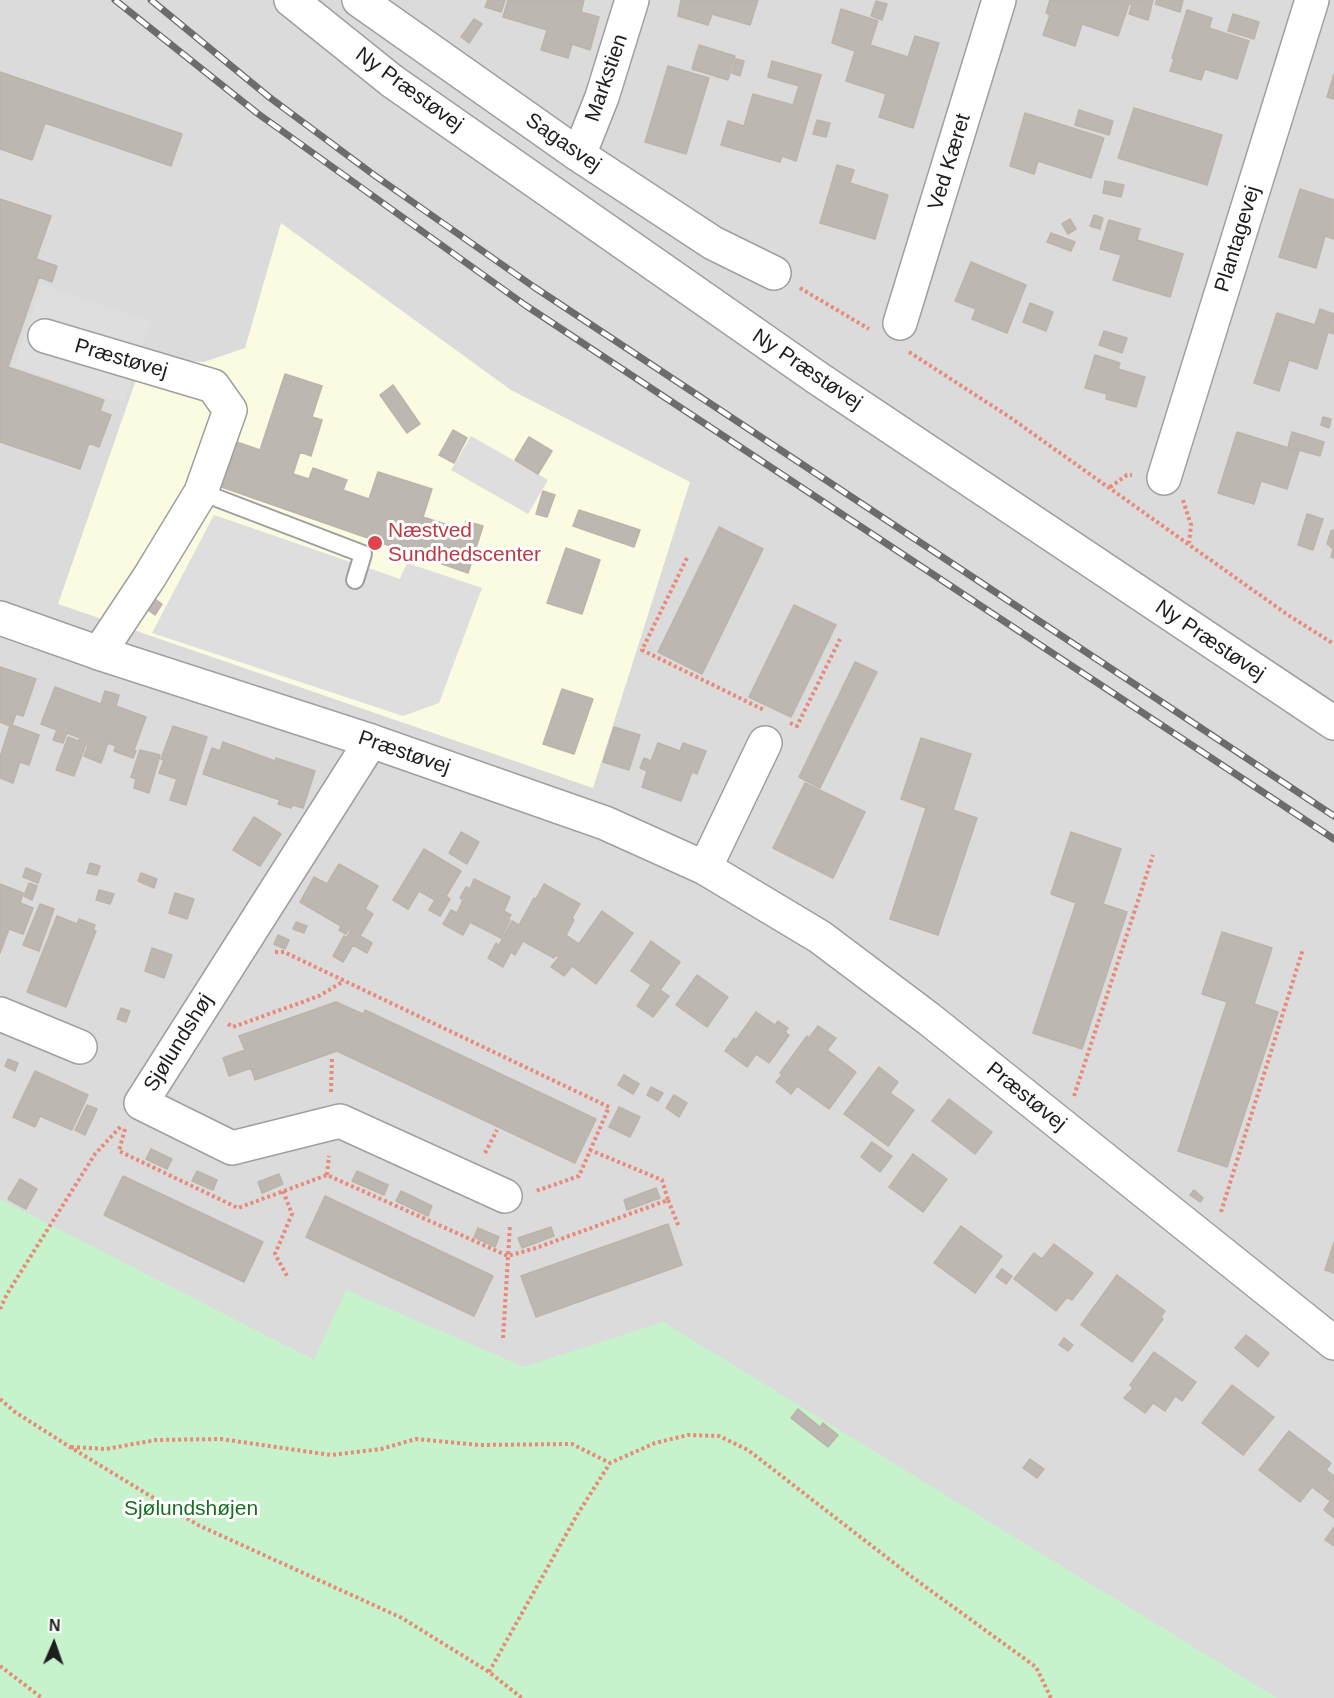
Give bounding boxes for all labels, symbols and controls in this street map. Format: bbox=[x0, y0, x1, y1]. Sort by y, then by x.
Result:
street label: Markstien bbox=[580, 31, 634, 125]
street label: Ny Præstøvej bbox=[350, 42, 468, 138]
street label: Sagasvej bbox=[520, 108, 606, 178]
street label: Ved Kæret bbox=[923, 111, 977, 213]
street label: Plantagevej bbox=[1210, 183, 1266, 295]
street label: Ny Præstøvej bbox=[747, 324, 867, 416]
street label: Præstøvej bbox=[72, 334, 170, 384]
place label: Næstved Sundhedscenter bbox=[388, 518, 541, 568]
marker: Næstved Sundhedscenter bbox=[366, 534, 384, 552]
street label: Ny Præstøvej bbox=[1150, 595, 1270, 687]
street label: Præstøvej bbox=[355, 726, 453, 780]
street label: Sjølundshøj bbox=[139, 989, 219, 1097]
street label: Præstøvej bbox=[981, 1057, 1071, 1137]
park label: Sjølundshøjen bbox=[124, 1496, 258, 1522]
north arrow bbox=[24, 1614, 84, 1674]
text: N bbox=[49, 1617, 61, 1634]

